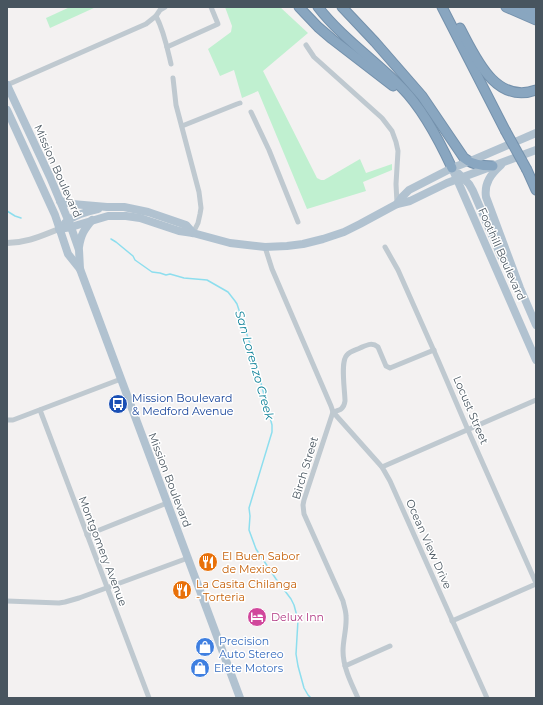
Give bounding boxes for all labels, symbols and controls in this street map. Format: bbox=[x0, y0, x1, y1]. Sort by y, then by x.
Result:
street label: Mission Boulevard bbox=[31, 122, 85, 220]
street label: Foothill Boulevard bbox=[475, 205, 529, 303]
water label: San Lorenzo Creek bbox=[232, 309, 278, 422]
street label: Locust Street bbox=[450, 374, 492, 447]
place label: Mission Boulevard & Medford Avenue bbox=[132, 391, 234, 418]
bus stop icon: Mission Boulevard & Medford Avenue bbox=[107, 393, 129, 415]
street label: Mission Boulevard bbox=[145, 431, 195, 529]
street label: Birch Street bbox=[289, 434, 321, 501]
street label: Montgomery Avenue bbox=[76, 494, 131, 608]
street label: Ocean View Drive bbox=[403, 497, 455, 591]
place label: El Buen Sabor de Mexico bbox=[222, 549, 300, 576]
restaurant icon: El Buen Sabor de Mexico bbox=[197, 551, 219, 573]
place label: La Casita Chilanga - Torteria bbox=[196, 577, 297, 604]
restaurant icon: La Casita Chilanga - Torteria bbox=[171, 579, 193, 601]
hotel icon: Delux Inn bbox=[246, 606, 268, 628]
place label: Delux Inn bbox=[271, 610, 324, 624]
place label: Precision Auto Stereo bbox=[219, 634, 284, 661]
shop icon: Precision Auto Stereo bbox=[194, 636, 216, 658]
shop icon: Elete Motors bbox=[189, 657, 211, 679]
place label: Elete Motors bbox=[214, 661, 284, 675]

